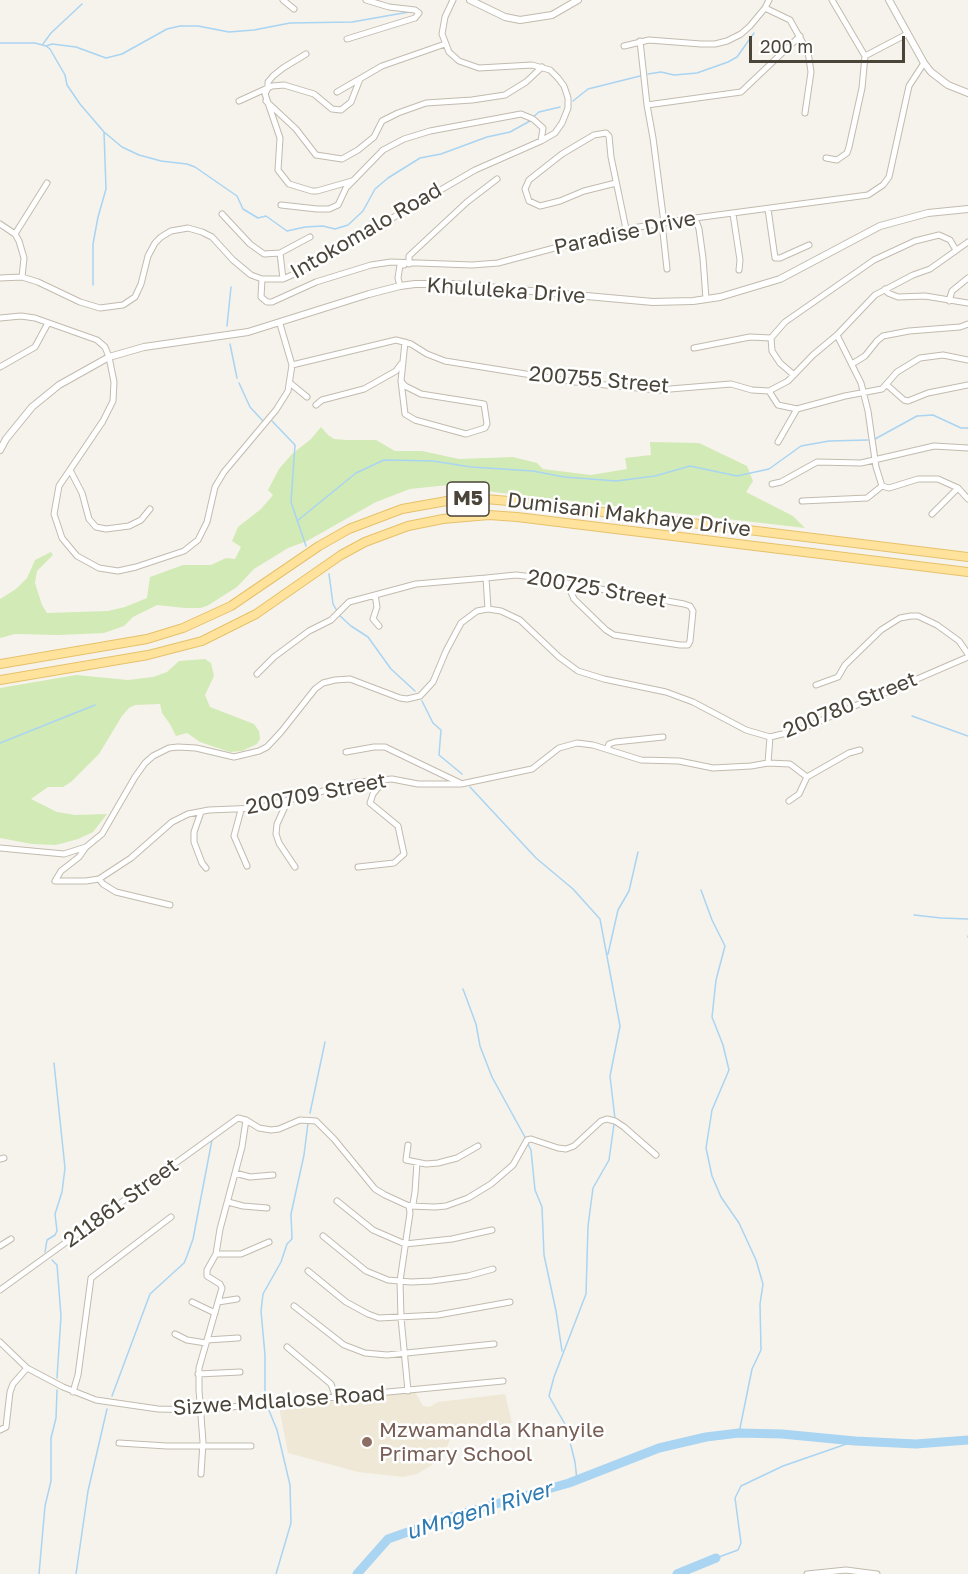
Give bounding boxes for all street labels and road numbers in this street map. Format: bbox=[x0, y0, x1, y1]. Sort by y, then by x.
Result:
street label: Intokomalo Road bbox=[286, 177, 446, 285]
street label: Paradise Drive bbox=[552, 206, 698, 260]
street label: Khululeka Drive bbox=[426, 273, 586, 309]
street label: 200755 Street bbox=[528, 361, 670, 399]
road number: M5 bbox=[447, 482, 489, 516]
street label: Dumisani Makhaye Drive bbox=[506, 488, 752, 542]
street label: 200725 Street bbox=[525, 564, 669, 614]
street label: 200780 Street bbox=[779, 667, 921, 743]
street label: 200709 Street bbox=[244, 768, 388, 820]
street label: 211861 Street bbox=[59, 1153, 183, 1253]
street label: Sizwe Mdlalose Road bbox=[172, 1381, 386, 1421]

